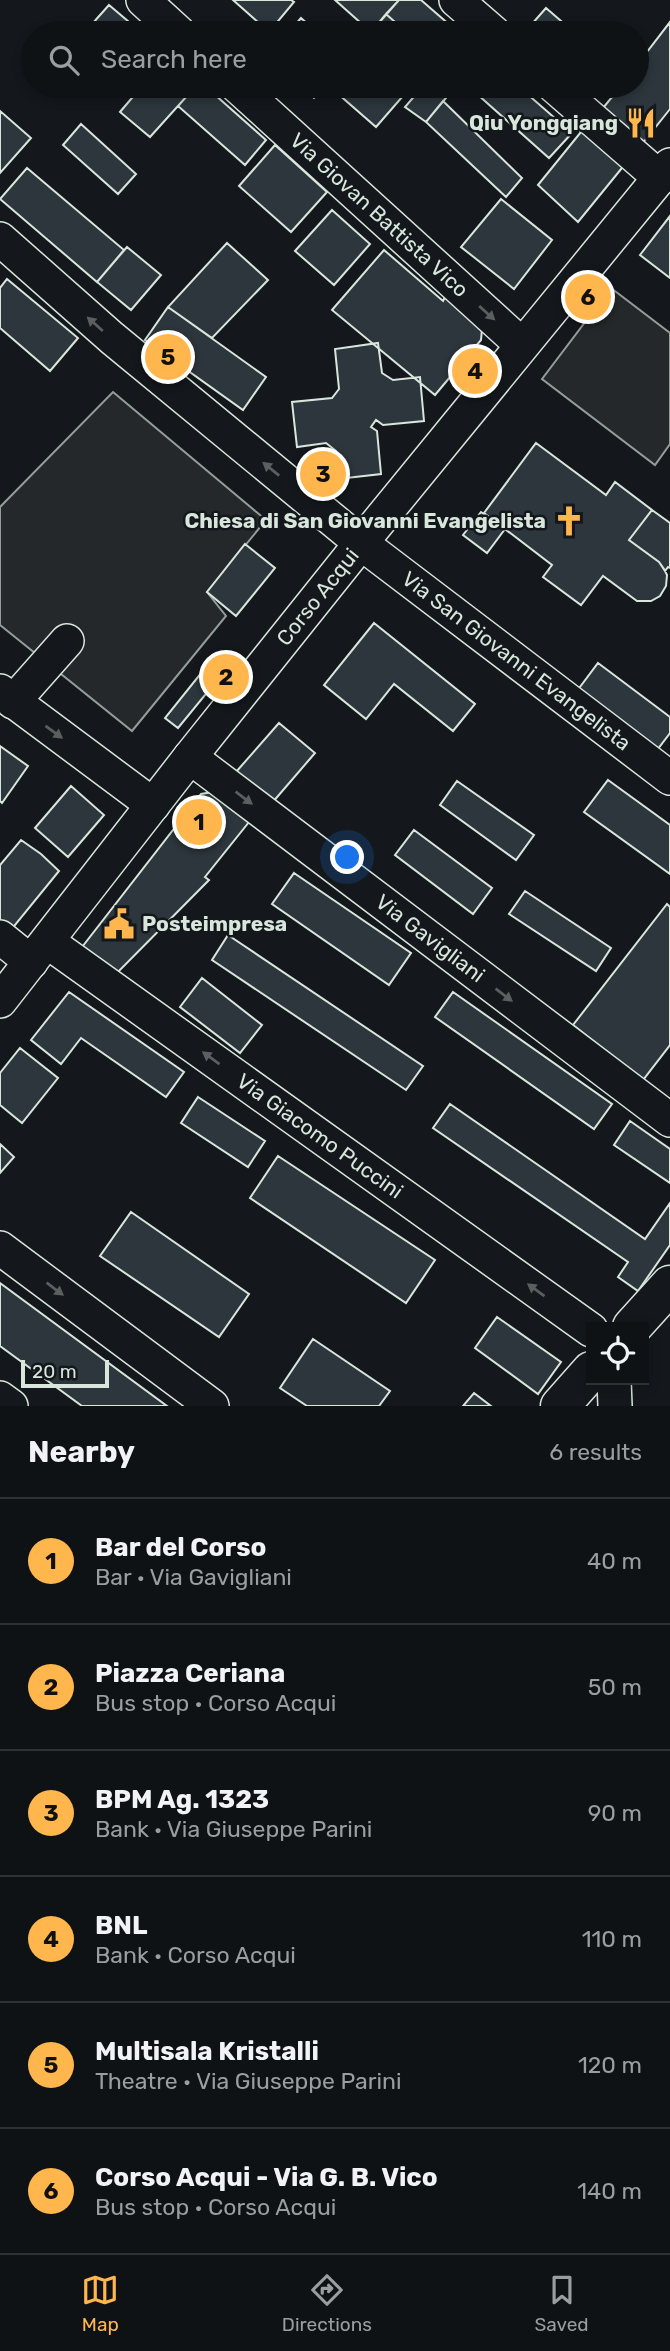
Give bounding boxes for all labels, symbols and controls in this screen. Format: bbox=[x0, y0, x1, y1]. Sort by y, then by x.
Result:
search box bbox=[21, 21, 649, 98]
icon: search bbox=[45, 41, 83, 79]
text: Search here bbox=[101, 44, 247, 75]
restaurant icon: Qiu Yongqiang bbox=[624, 106, 658, 140]
place label: Qiu Yongqiang bbox=[469, 110, 618, 135]
street label: Via Giovan Battista Vico bbox=[285, 128, 474, 302]
pin: 6 bbox=[565, 271, 611, 323]
one-way arrow bbox=[478, 305, 496, 321]
one-way arrow bbox=[87, 317, 104, 332]
pin: 5 bbox=[145, 331, 191, 383]
pin: 4 bbox=[452, 345, 498, 397]
pin: 3 bbox=[300, 448, 346, 500]
one-way arrow bbox=[262, 462, 279, 477]
church icon: Chiesa di San Giovanni Evangelista bbox=[552, 504, 586, 538]
place label: Chiesa di San Giovanni Evangelista bbox=[184, 508, 546, 533]
street label: Corso Acqui bbox=[271, 543, 364, 650]
street label: Via San Giovanni Evangelista bbox=[397, 566, 636, 756]
pin: 2 bbox=[203, 651, 249, 703]
one-way arrow bbox=[45, 725, 63, 739]
one-way arrow bbox=[235, 791, 253, 805]
pin: 1 bbox=[176, 796, 222, 848]
your location bbox=[330, 840, 364, 874]
street label: Via Gavigliani bbox=[371, 889, 490, 987]
public building icon: Posteimpresa bbox=[102, 907, 136, 941]
place label: Posteimpresa bbox=[142, 911, 287, 936]
one-way arrow bbox=[495, 987, 513, 1001]
one-way arrow bbox=[202, 1051, 220, 1065]
street label: Via Giacomo Puccini bbox=[232, 1068, 408, 1204]
one-way arrow bbox=[46, 1282, 64, 1296]
one-way arrow bbox=[527, 1283, 545, 1297]
map controls bbox=[586, 1322, 649, 1385]
button: locate bbox=[586, 1322, 649, 1385]
scale bar bbox=[21, 1357, 108, 1389]
text: 20 m bbox=[32, 1360, 77, 1383]
text: Nearby bbox=[28, 1434, 135, 1470]
text: 6 results bbox=[549, 1438, 642, 1466]
text: Bar del Corso bbox=[95, 1532, 267, 1563]
text: 1 bbox=[45, 1547, 57, 1575]
text: 40 m bbox=[587, 1547, 642, 1575]
text: Bar · Via Gavigliani bbox=[95, 1563, 292, 1591]
text: Piazza Ceriana bbox=[95, 1658, 285, 1689]
text: 2 bbox=[44, 1673, 58, 1701]
text: 50 m bbox=[588, 1673, 642, 1701]
text: Bus stop · Corso Acqui bbox=[95, 1689, 336, 1717]
text: BPM Ag. 1323 bbox=[95, 1784, 269, 1815]
text: 3 bbox=[43, 1799, 59, 1827]
text: 90 m bbox=[588, 1799, 642, 1827]
text: Bank · Via Giuseppe Parini bbox=[95, 1815, 372, 1843]
text: BNL bbox=[95, 1910, 148, 1941]
text: 4 bbox=[43, 1925, 59, 1953]
text: 110 m bbox=[582, 1925, 642, 1953]
text: Bank · Corso Acqui bbox=[95, 1941, 296, 1969]
text: Multisala Kristalli bbox=[95, 2036, 319, 2067]
text: 5 bbox=[44, 2051, 58, 2079]
text: 120 m bbox=[578, 2051, 642, 2079]
text: Theatre · Via Giuseppe Parini bbox=[95, 2067, 402, 2095]
text: Corso Acqui - Via G. B. Vico bbox=[95, 2162, 438, 2193]
text: 6 bbox=[44, 2177, 58, 2205]
text: 140 m bbox=[577, 2177, 642, 2205]
text: Bus stop · Corso Acqui bbox=[95, 2193, 336, 2221]
tab: Map bbox=[81, 2271, 119, 2336]
tab: Directions bbox=[282, 2271, 372, 2336]
tab: Saved bbox=[534, 2271, 589, 2336]

